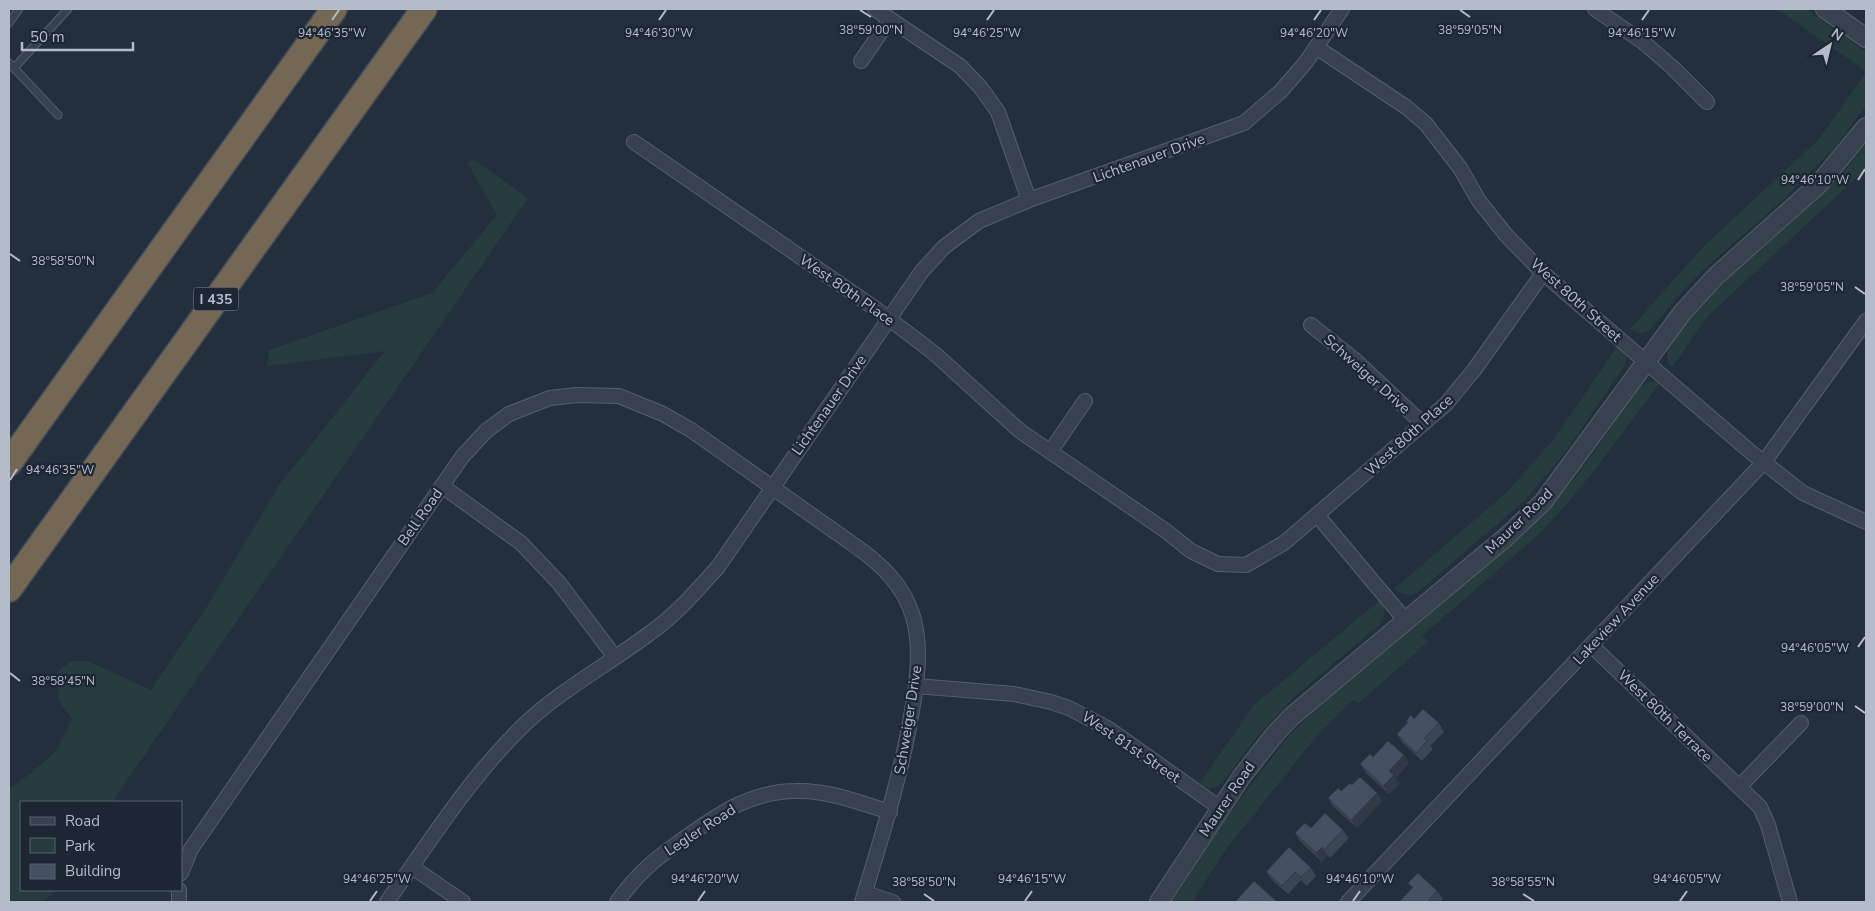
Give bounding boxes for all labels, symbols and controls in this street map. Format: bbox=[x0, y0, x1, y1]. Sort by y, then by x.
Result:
scale bar bbox=[22, 20, 134, 52]
north arrow bbox=[1805, 20, 1855, 70]
text: 38°59'00"N bbox=[839, 22, 903, 38]
text: 38°59'05"N bbox=[1438, 22, 1502, 38]
text: N bbox=[1827, 24, 1847, 46]
text: 94°46'35"W bbox=[298, 25, 366, 41]
text: 94°46'30"W bbox=[625, 25, 693, 41]
text: 94°46'25"W bbox=[953, 25, 1021, 41]
text: 94°46'20"W bbox=[1280, 25, 1348, 41]
text: 94°46'15"W bbox=[1608, 25, 1676, 41]
text: 50 m bbox=[30, 27, 65, 47]
street label: Lichtenauer Drive bbox=[1090, 128, 1208, 188]
text: 94°46'10"W bbox=[1781, 172, 1849, 188]
street label: West 80th Place bbox=[795, 250, 899, 330]
text: 38°58'50"N bbox=[31, 253, 95, 269]
street label: West 80th Street bbox=[1526, 254, 1626, 347]
text: 38°59'05"N bbox=[1780, 279, 1844, 295]
road number: I 435 bbox=[194, 288, 238, 310]
street label: Schweiger Drive bbox=[1319, 330, 1415, 418]
street label: Lichtenauer Drive bbox=[787, 351, 871, 459]
street label: West 80th Place bbox=[1361, 390, 1457, 480]
text: 94°46'35"W bbox=[26, 462, 94, 478]
street label: Bell Road bbox=[393, 484, 447, 550]
street label: Maurer Road bbox=[1481, 484, 1557, 558]
street label: Lakeview Avenue bbox=[1568, 569, 1664, 669]
text: 94°46'05"W bbox=[1781, 640, 1849, 656]
street label: Schweiger Drive bbox=[890, 664, 926, 776]
street label: West 80th Terrace bbox=[1613, 665, 1717, 767]
text: 38°58'45"N bbox=[31, 673, 95, 689]
text: 38°59'00"N bbox=[1780, 699, 1844, 715]
street label: West 81st Street bbox=[1078, 707, 1185, 788]
street label: Maurer Road bbox=[1195, 758, 1259, 840]
street label: Legler Road bbox=[660, 799, 740, 861]
legend bbox=[20, 801, 182, 891]
text: Road bbox=[65, 811, 100, 831]
text: Park bbox=[65, 836, 95, 856]
text: Building bbox=[65, 861, 121, 881]
text: 94°46'25"W bbox=[343, 871, 411, 887]
text: 94°46'20"W bbox=[671, 871, 739, 887]
text: 94°46'15"W bbox=[998, 871, 1066, 887]
text: 94°46'10"W bbox=[1326, 871, 1394, 887]
text: 94°46'05"W bbox=[1653, 871, 1721, 887]
text: 38°58'50"N bbox=[892, 874, 956, 890]
text: 38°58'55"N bbox=[1491, 874, 1555, 890]

